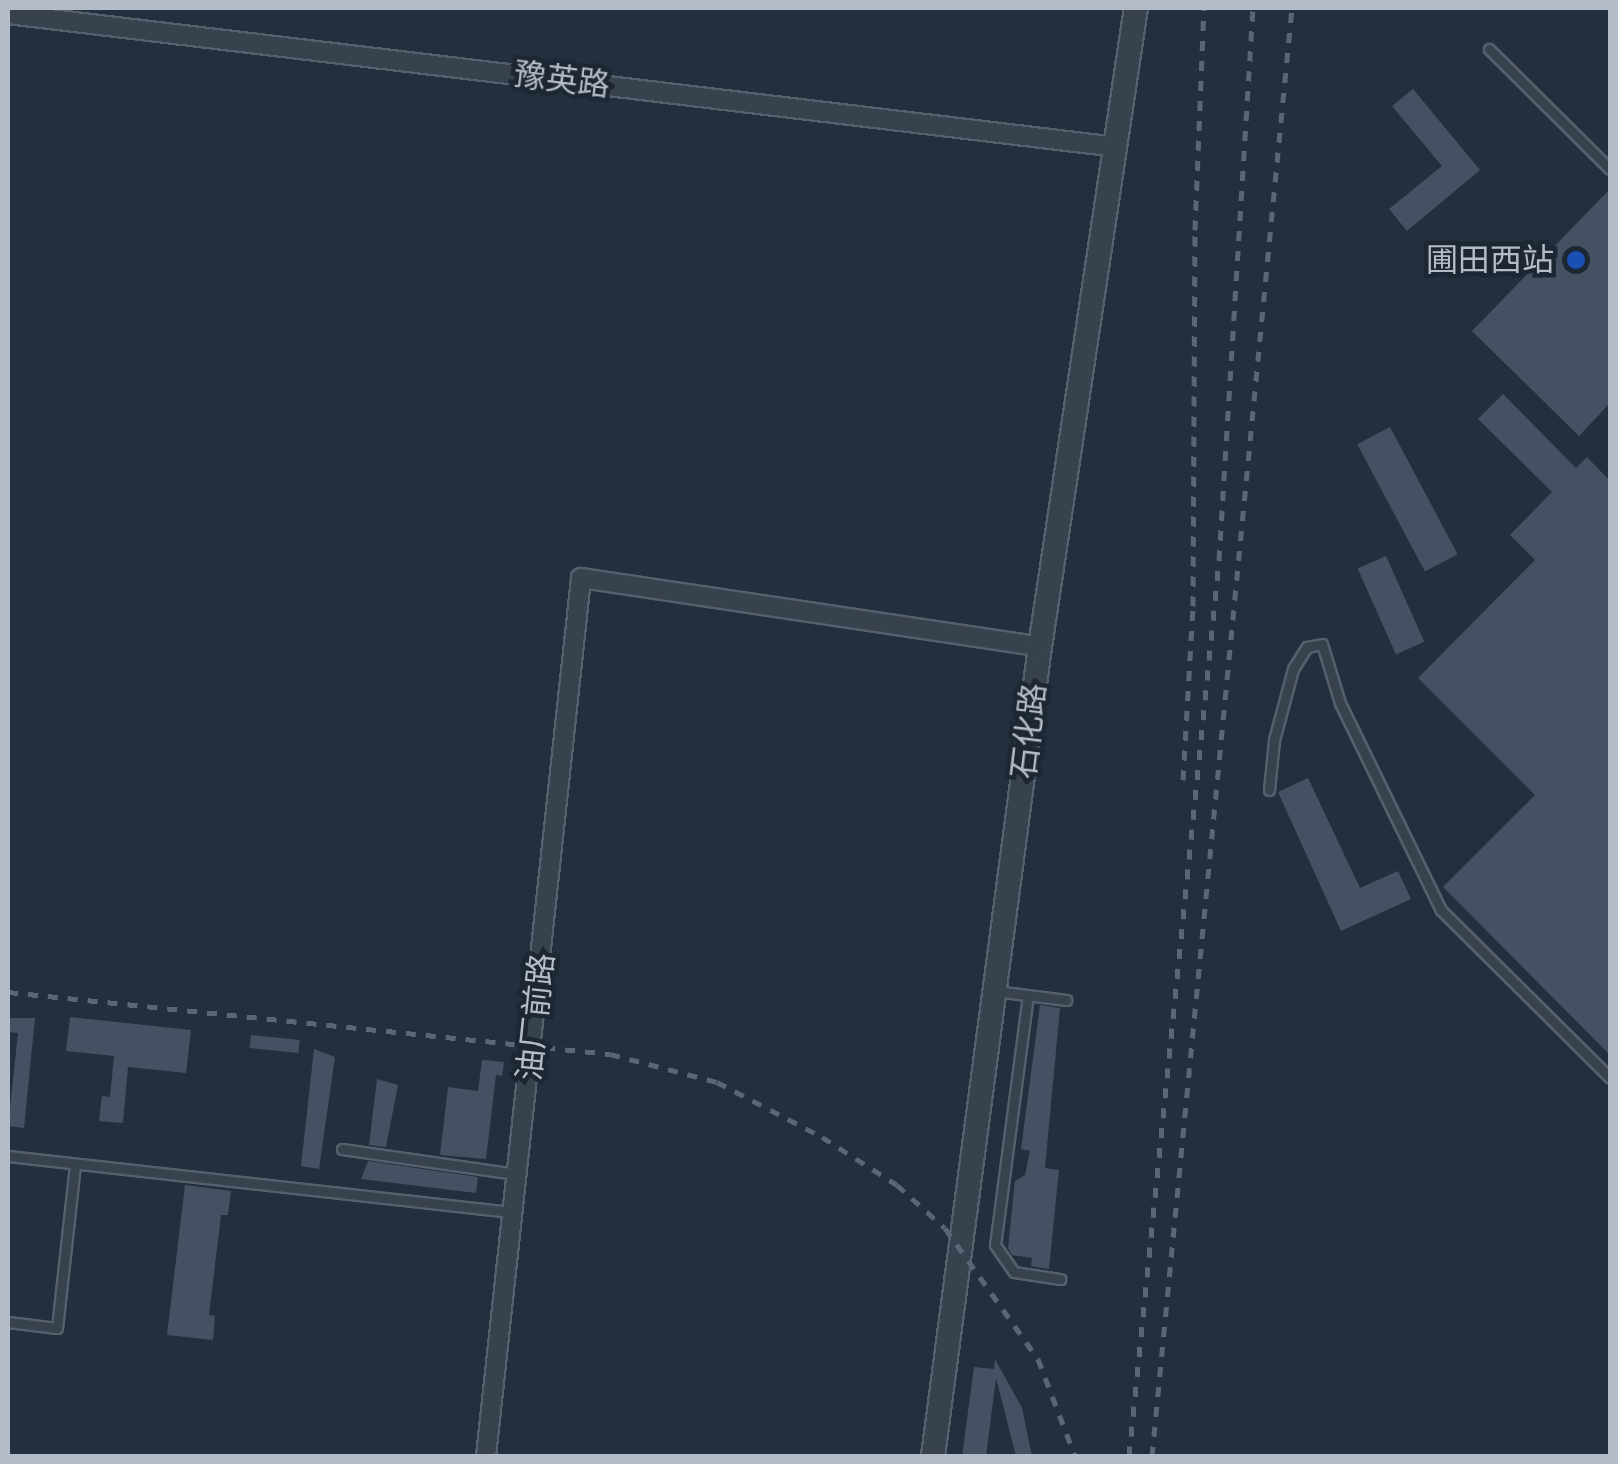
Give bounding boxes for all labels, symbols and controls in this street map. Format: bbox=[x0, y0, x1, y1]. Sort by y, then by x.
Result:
street label: 豫英路 bbox=[512, 55, 612, 105]
place label: 圃田西站 bbox=[1426, 241, 1554, 279]
marker: 圃田西站 bbox=[1563, 247, 1589, 273]
street label: 石化路 bbox=[1004, 681, 1054, 781]
street label: 油厂前路 bbox=[510, 951, 562, 1083]

